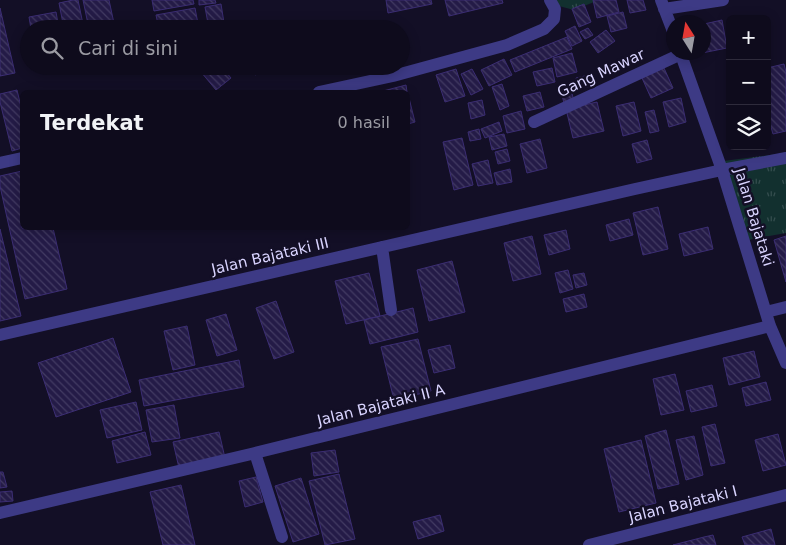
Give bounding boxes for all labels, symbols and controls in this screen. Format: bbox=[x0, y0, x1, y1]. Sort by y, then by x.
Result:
north arrow bbox=[666, 15, 711, 60]
map controls bbox=[726, 15, 771, 150]
button: + bbox=[726, 15, 771, 60]
search box bbox=[20, 20, 410, 75]
icon: search bbox=[38, 34, 66, 62]
text: Cari di sini bbox=[78, 37, 178, 59]
street label: Gang Mawar bbox=[554, 45, 648, 101]
button: − bbox=[726, 60, 771, 105]
button: layers bbox=[726, 105, 771, 150]
text: Terdekat bbox=[40, 111, 144, 135]
text: 0 hasil bbox=[338, 113, 390, 132]
street label: Jalan Bajataki bbox=[730, 165, 778, 268]
street label: Jalan Bajataki III bbox=[209, 234, 331, 278]
street label: Jalan Bajataki II A bbox=[314, 380, 447, 430]
street label: Jalan Bajataki I bbox=[626, 482, 739, 526]

